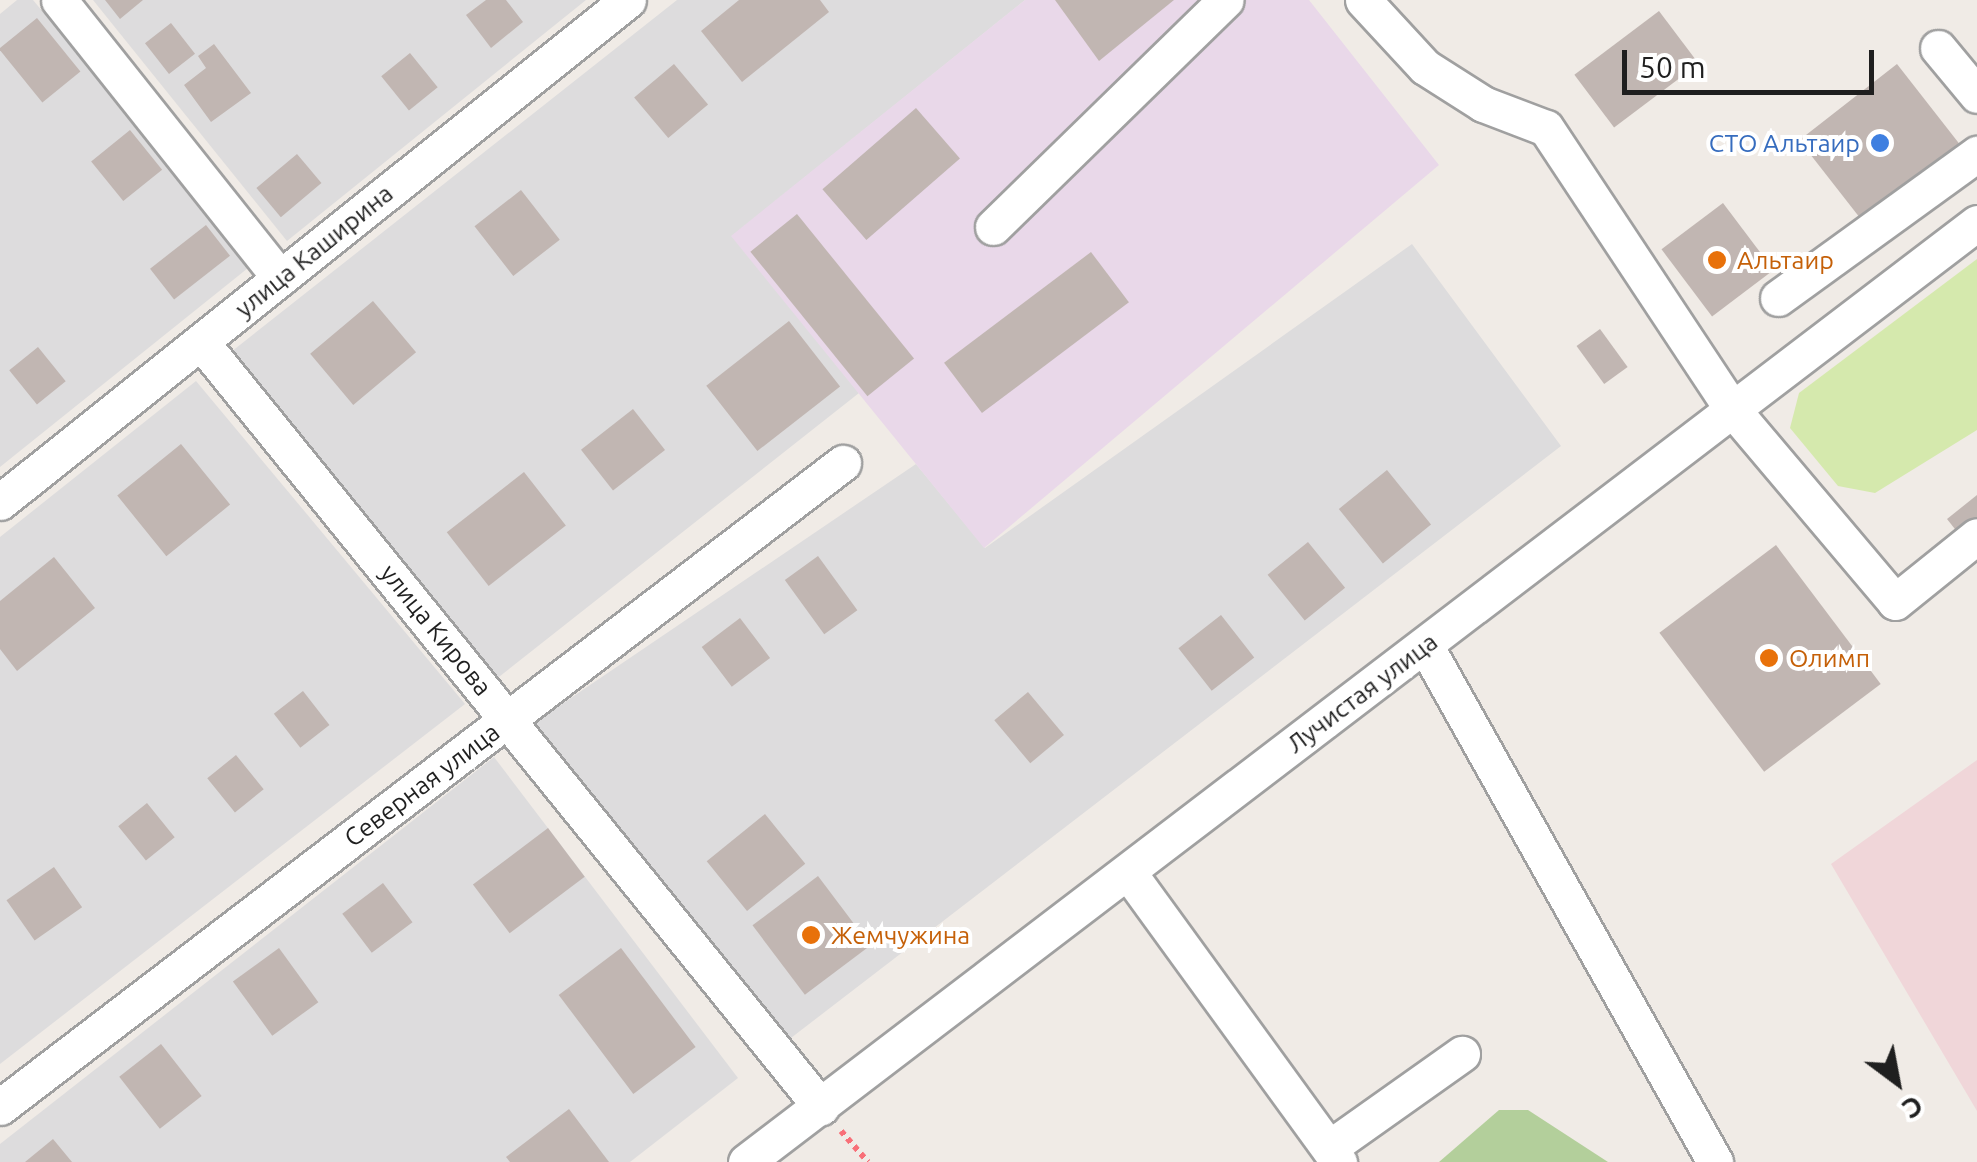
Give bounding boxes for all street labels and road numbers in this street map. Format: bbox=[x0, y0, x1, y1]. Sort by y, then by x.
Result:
street label: улица Каширина bbox=[229, 178, 399, 324]
street label: улица Кирова bbox=[374, 558, 498, 702]
street label: Лучистая улица bbox=[1281, 627, 1443, 759]
street label: Северная улица bbox=[339, 717, 505, 853]

